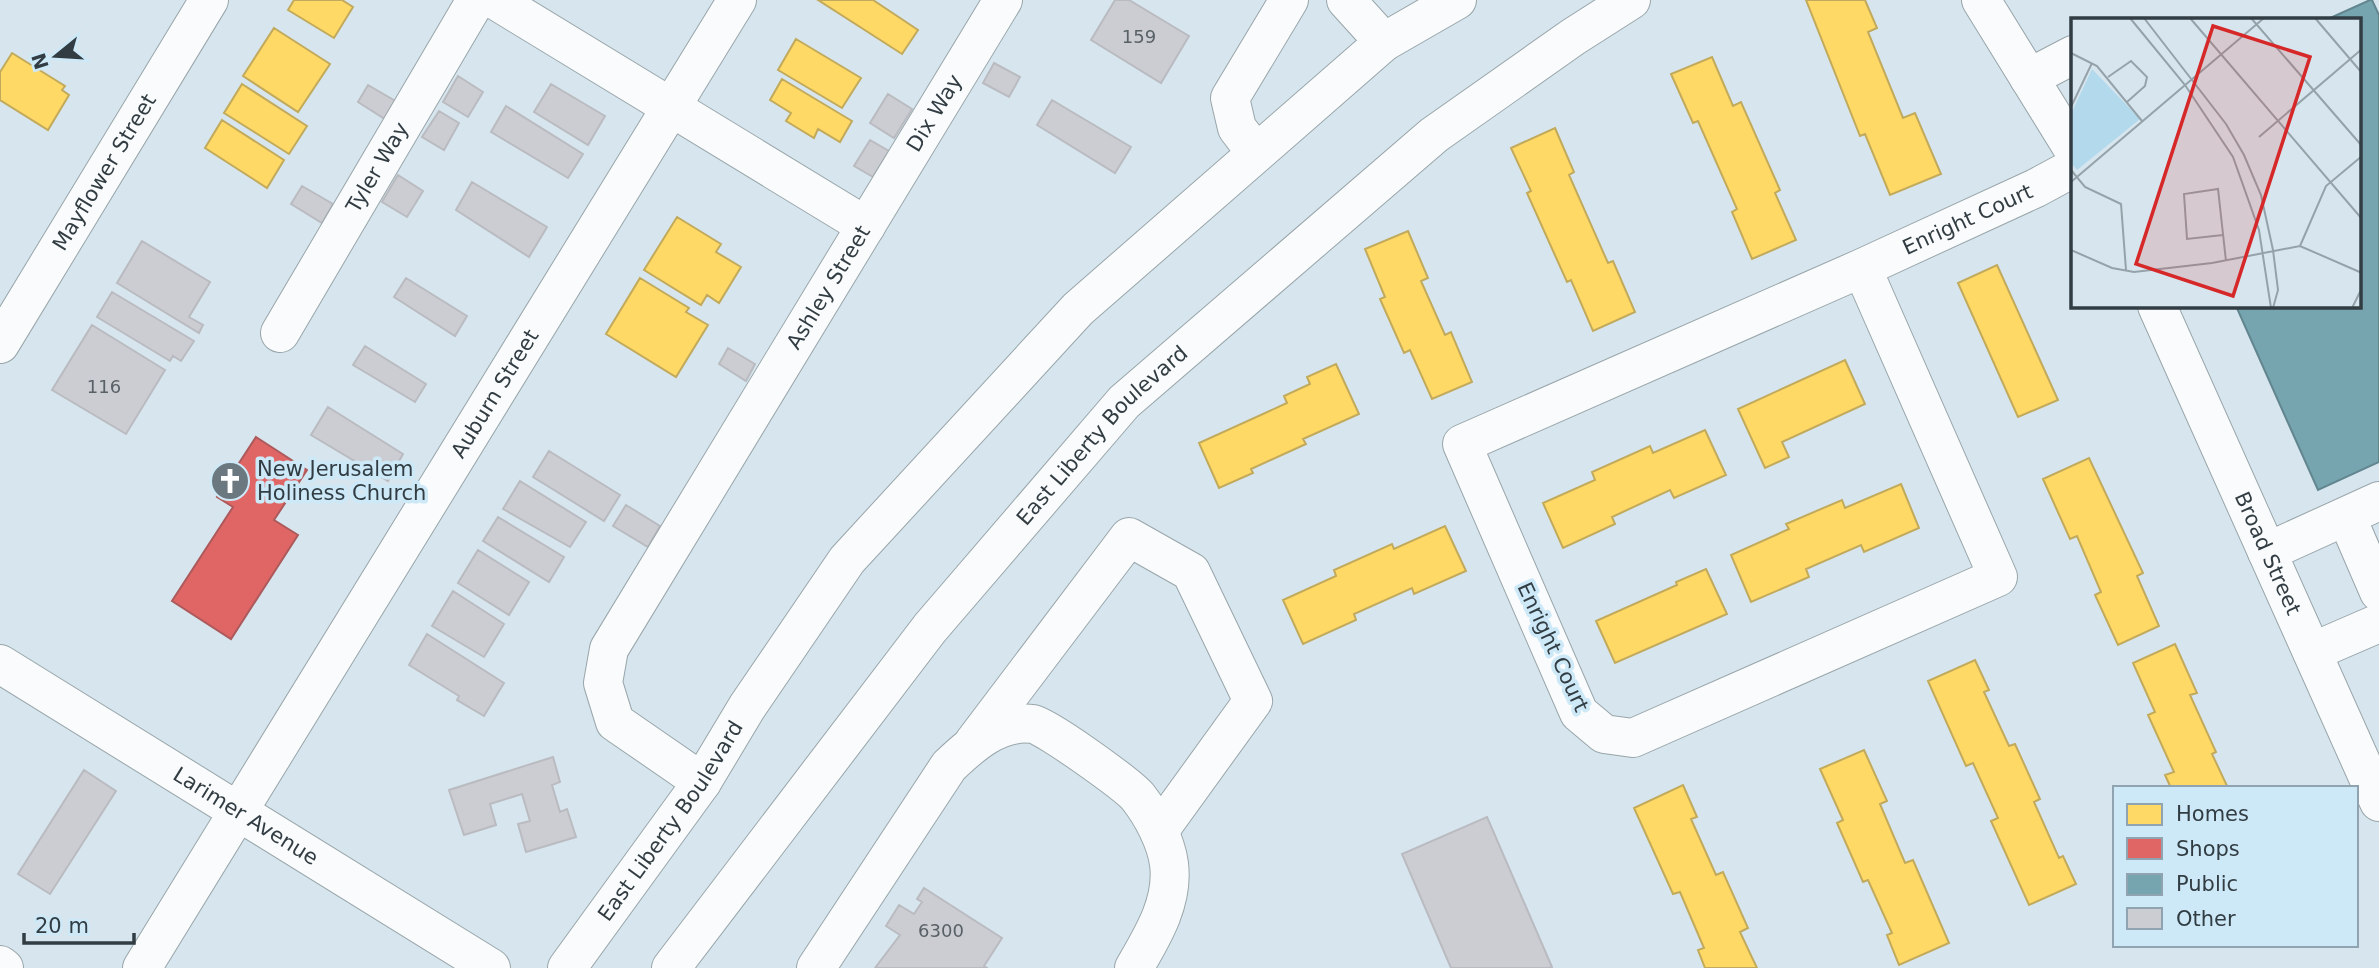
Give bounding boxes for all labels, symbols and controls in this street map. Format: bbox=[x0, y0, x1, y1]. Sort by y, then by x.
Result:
inset map bbox=[2071, 18, 2362, 308]
north arrow bbox=[21, 21, 91, 91]
house number: 159 bbox=[1122, 26, 1156, 47]
text: N bbox=[27, 50, 53, 72]
street label: Dix Way bbox=[902, 70, 967, 156]
street label: Mayflower Street bbox=[48, 90, 161, 255]
street label: Tyler Way bbox=[341, 118, 413, 218]
street label: Enright Court bbox=[1899, 179, 2036, 260]
street label: Ashley Street bbox=[782, 221, 875, 354]
street label: Auburn Street bbox=[446, 325, 544, 462]
street label: East Liberty Boulevard bbox=[1012, 341, 1192, 530]
house number: 116 bbox=[87, 376, 121, 397]
place label: New Jerusalem Holiness Church bbox=[257, 457, 426, 505]
church icon: New Jerusalem Holiness Church bbox=[209, 460, 251, 502]
street label: Broad Street bbox=[2230, 488, 2306, 619]
street label: Enright Court bbox=[1512, 578, 1594, 716]
street label: East Liberty Boulevard bbox=[593, 716, 748, 926]
street label: Larimer Avenue bbox=[169, 762, 323, 870]
legend bbox=[2113, 786, 2358, 947]
text: Homes bbox=[2176, 802, 2249, 826]
text: Shops bbox=[2176, 837, 2240, 861]
text: Public bbox=[2176, 872, 2238, 896]
scale bar bbox=[24, 902, 135, 946]
text: Other bbox=[2176, 907, 2236, 931]
text: 20 m bbox=[35, 914, 89, 938]
house number: 6300 bbox=[918, 920, 964, 941]

